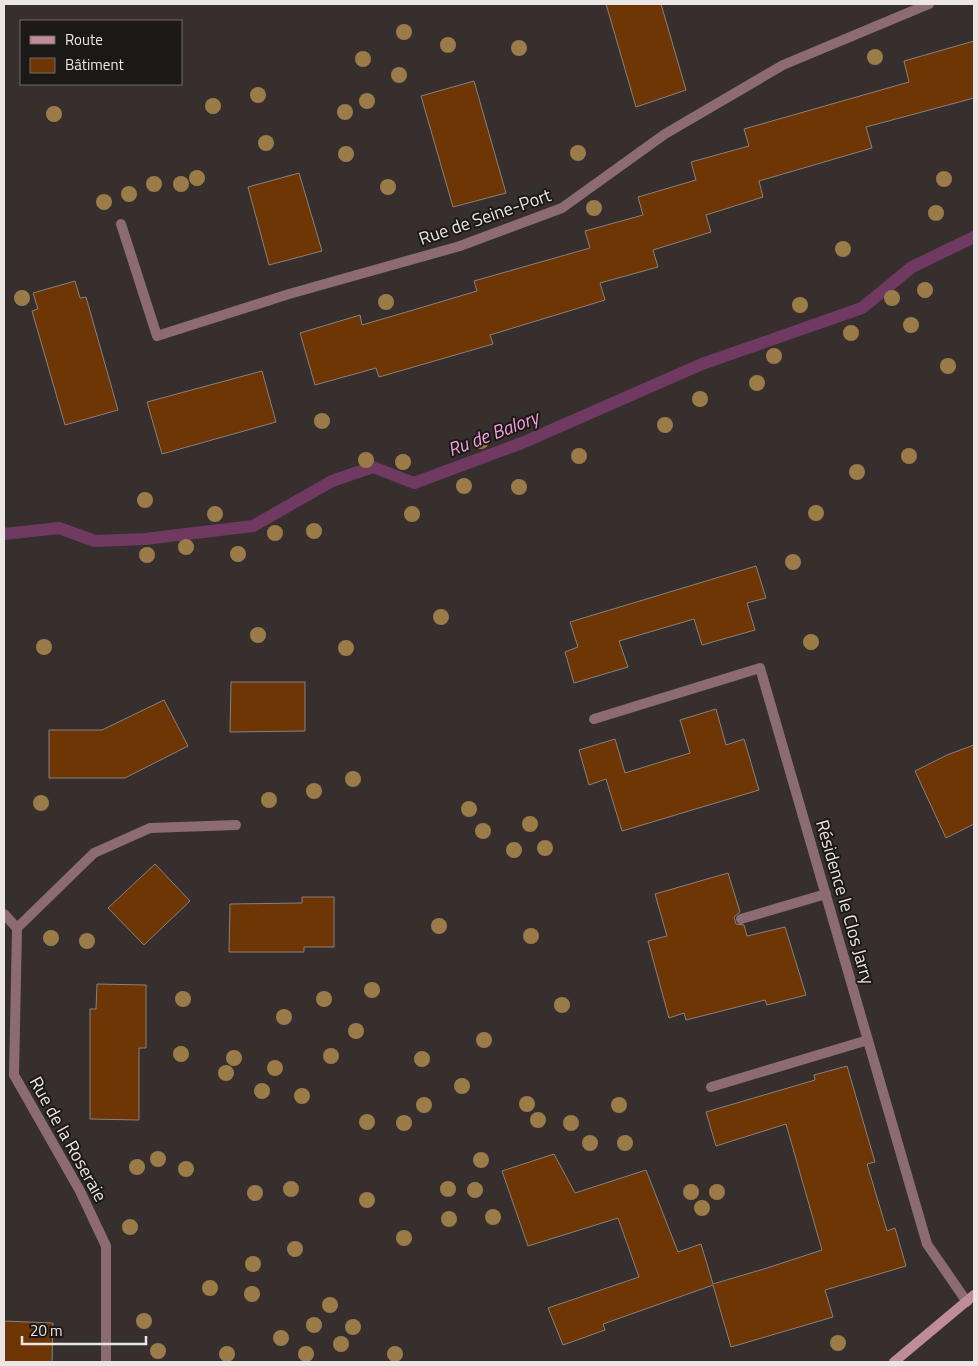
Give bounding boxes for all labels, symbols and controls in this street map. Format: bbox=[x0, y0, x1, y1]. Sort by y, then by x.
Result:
legend bbox=[20, 20, 182, 85]
text: Route bbox=[65, 28, 103, 51]
text: Bâtiment bbox=[65, 53, 124, 76]
street label: Rue de Seine-Port bbox=[415, 181, 555, 252]
water label: Ru de Balory bbox=[443, 401, 545, 463]
street label: Résidence le Clos Jarry bbox=[809, 817, 882, 987]
street label: Rue de la Roseraie bbox=[23, 1071, 114, 1206]
scale bar bbox=[22, 1314, 146, 1346]
text: 20 m bbox=[30, 1319, 63, 1342]

